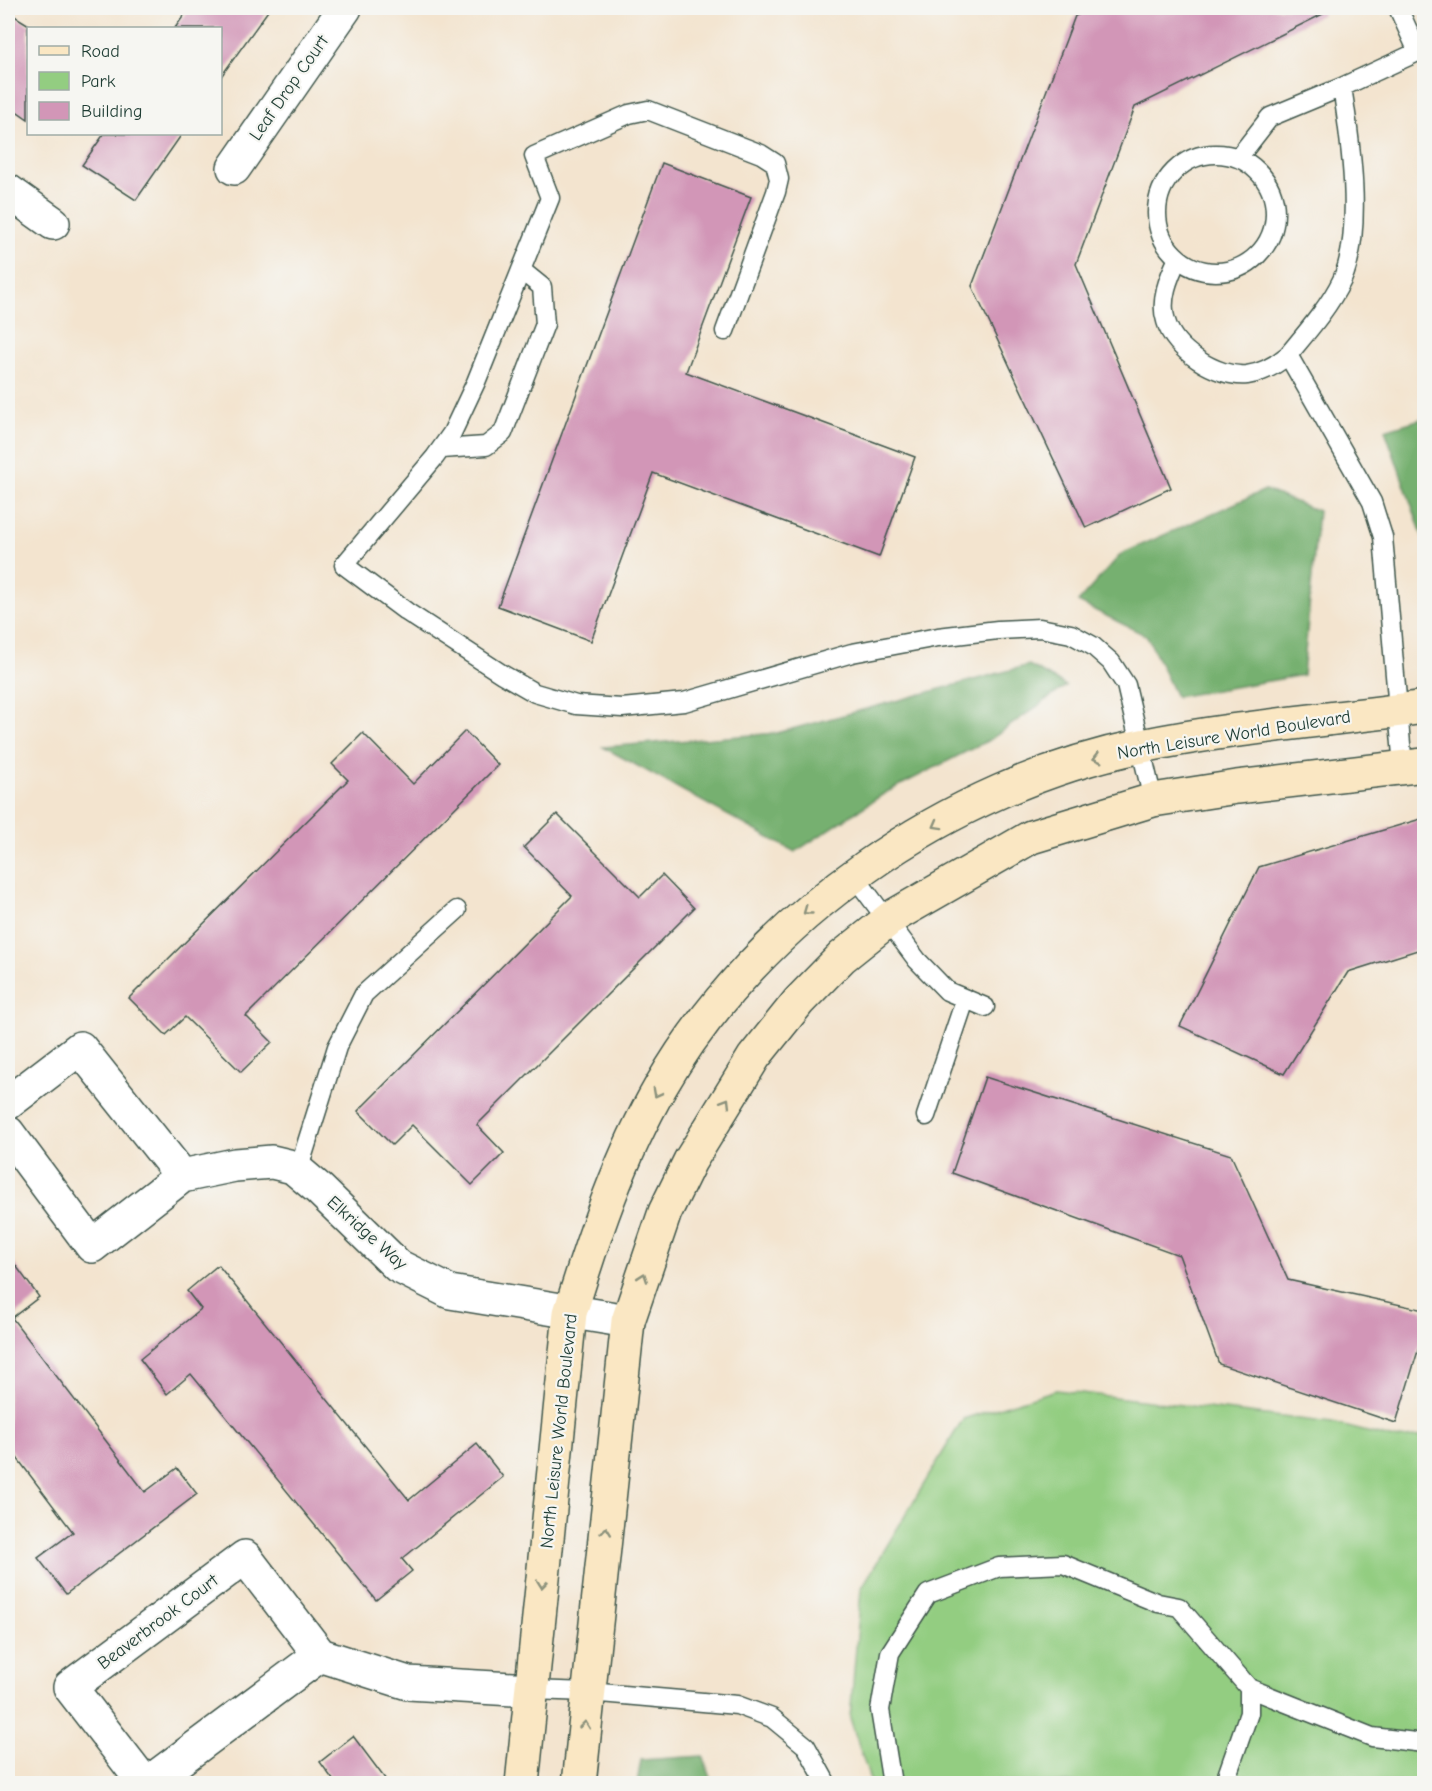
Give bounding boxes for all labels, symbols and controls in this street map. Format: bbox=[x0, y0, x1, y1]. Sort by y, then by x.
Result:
legend bbox=[27, 27, 222, 135]
street label: Leaf Drop Court bbox=[245, 31, 333, 145]
text: Road bbox=[81, 41, 120, 62]
text: Park bbox=[81, 71, 116, 92]
text: Building bbox=[81, 101, 143, 122]
street label: North Leisure World Boulevard bbox=[1116, 706, 1352, 764]
one-way arrow bbox=[1092, 751, 1103, 763]
one-way arrow bbox=[933, 818, 943, 829]
one-way arrow bbox=[803, 904, 814, 915]
one-way arrow bbox=[653, 1086, 664, 1097]
one-way arrow bbox=[719, 1098, 731, 1108]
street label: Elkridge Way bbox=[323, 1192, 412, 1275]
one-way arrow bbox=[636, 1272, 649, 1283]
street label: North Leisure World Boulevard bbox=[536, 1312, 582, 1550]
one-way arrow bbox=[599, 1527, 612, 1536]
street label: Beaverbrook Court bbox=[94, 1569, 223, 1674]
one-way arrow bbox=[536, 1579, 549, 1588]
one-way arrow bbox=[578, 1721, 591, 1730]

